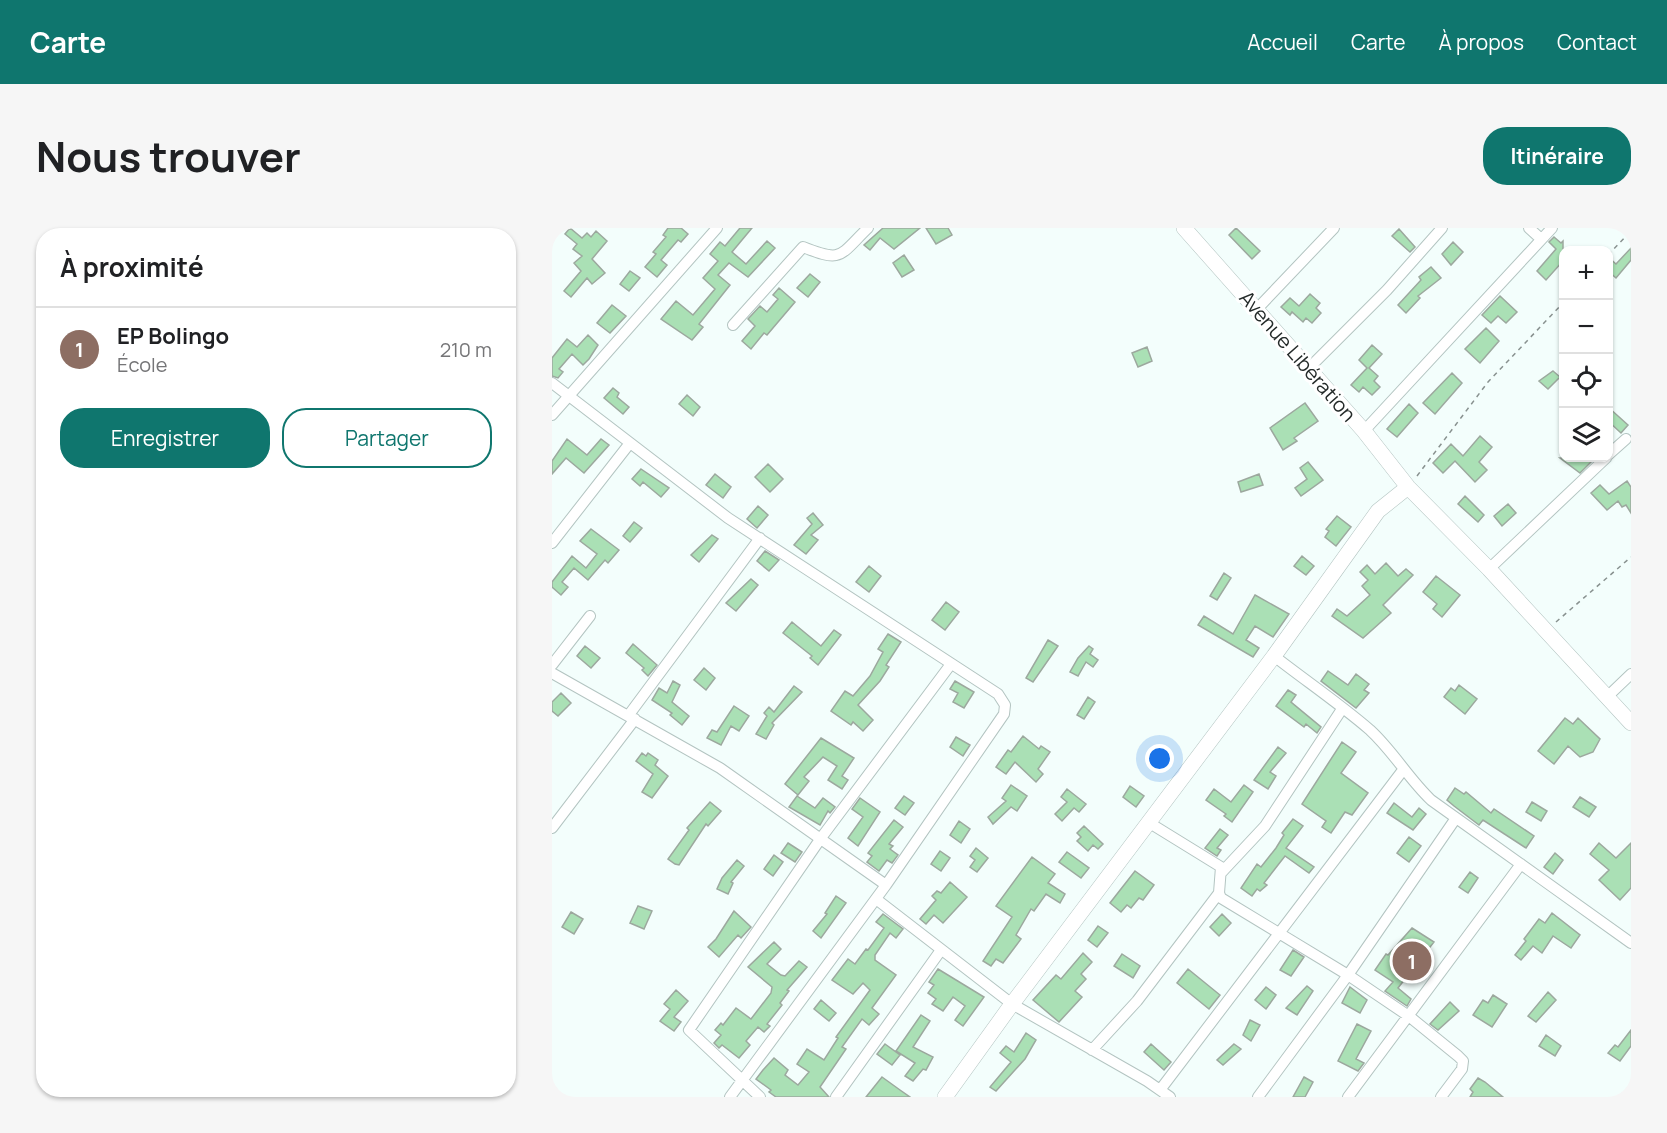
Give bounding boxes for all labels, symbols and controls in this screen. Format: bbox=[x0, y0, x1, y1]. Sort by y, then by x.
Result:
text: Carte bbox=[30, 23, 106, 61]
text: Accueil bbox=[1247, 28, 1318, 56]
text: Carte bbox=[1351, 28, 1405, 56]
text: À propos bbox=[1438, 28, 1524, 56]
text: Contact bbox=[1557, 28, 1637, 56]
text: Nous trouver bbox=[36, 127, 301, 185]
button: Itinéraire bbox=[1483, 127, 1631, 185]
map controls bbox=[1559, 246, 1613, 462]
button: + bbox=[1559, 246, 1613, 300]
text: À proximité bbox=[60, 249, 204, 285]
street label: Avenue Libération bbox=[1234, 285, 1362, 427]
button: − bbox=[1559, 300, 1613, 354]
text: EP Bolingo bbox=[117, 321, 229, 351]
text: 1 bbox=[75, 336, 84, 363]
text: 210 m bbox=[440, 336, 492, 363]
text: École bbox=[117, 351, 167, 378]
button: locate bbox=[1559, 354, 1613, 408]
button: Enregistrer bbox=[60, 408, 270, 468]
button: Partager bbox=[282, 408, 492, 468]
button: layers bbox=[1559, 408, 1613, 462]
your location bbox=[1145, 744, 1174, 773]
pin: 1 bbox=[1392, 938, 1432, 984]

